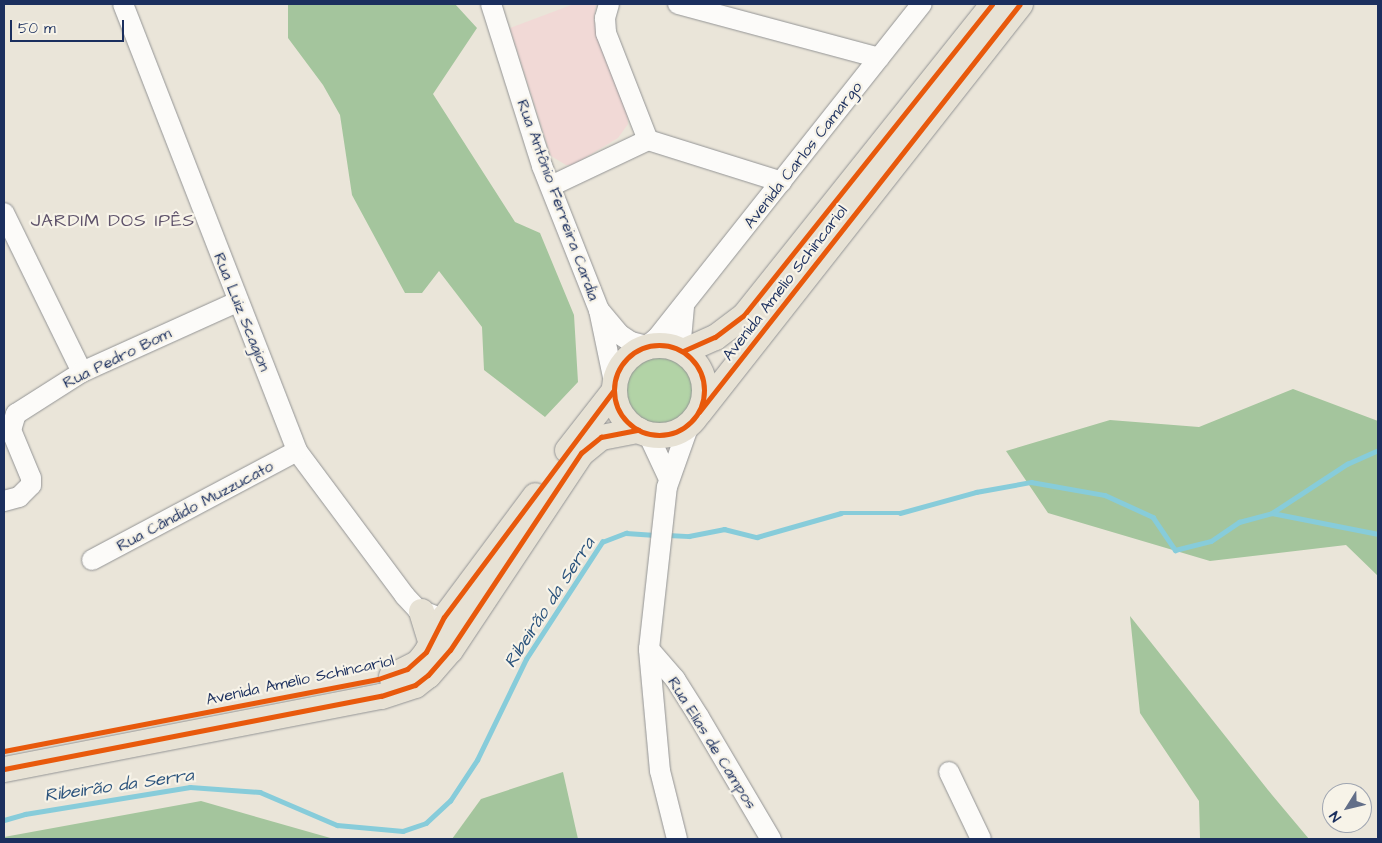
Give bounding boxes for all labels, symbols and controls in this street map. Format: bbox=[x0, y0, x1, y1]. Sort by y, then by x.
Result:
scale bar bbox=[12, 10, 126, 42]
text: 50 m bbox=[18, 18, 56, 39]
street label: Avenida Carlos Camargo bbox=[740, 78, 866, 232]
street label: Rua Antônio Ferreira Cardia bbox=[513, 97, 603, 303]
street label: Avenida Amelio Schincariol bbox=[718, 201, 852, 365]
district label: JARDIM DOS IPÊS bbox=[29, 210, 197, 232]
street label: Rua Luiz Scagion bbox=[209, 250, 275, 374]
street label: Rua Pedro Bom bbox=[60, 323, 174, 393]
street label: Rua Cândido Muzzucato bbox=[113, 456, 277, 556]
water label: Ribeirão da Serra bbox=[500, 534, 600, 672]
street label: Avenida Amelio Schincariol bbox=[204, 651, 396, 709]
street label: Rua Elias de Campos bbox=[664, 673, 760, 813]
water label: Ribeirão da Serra bbox=[43, 765, 195, 807]
north arrow bbox=[1322, 783, 1372, 833]
text: N bbox=[1325, 807, 1346, 826]

